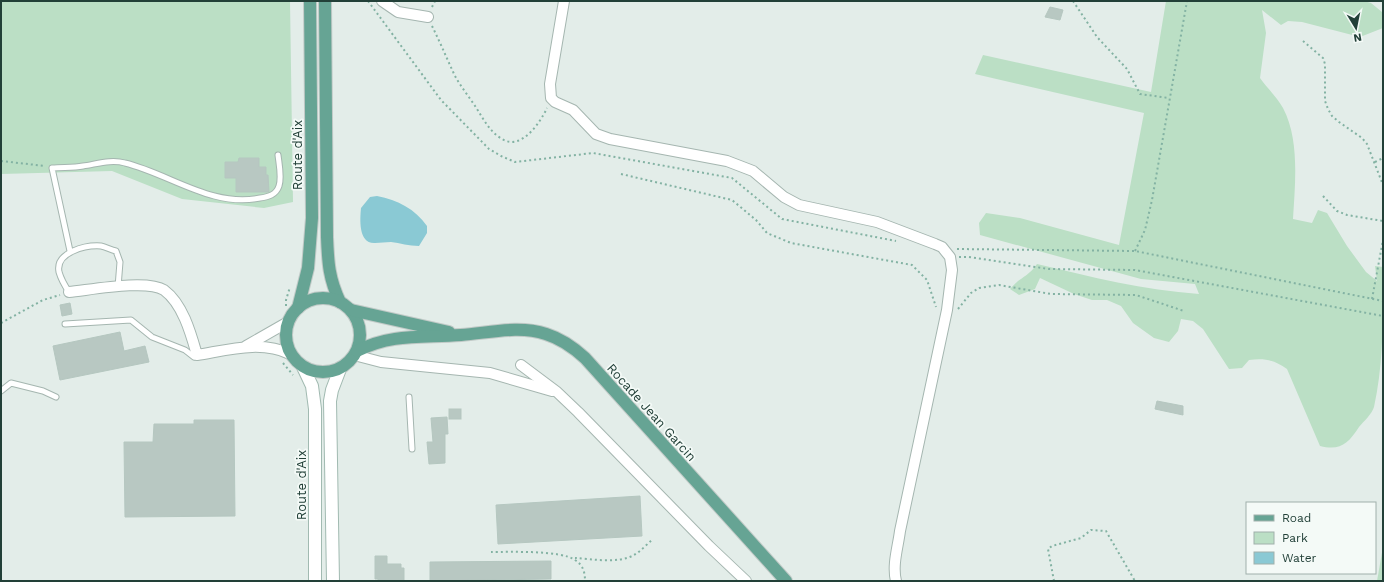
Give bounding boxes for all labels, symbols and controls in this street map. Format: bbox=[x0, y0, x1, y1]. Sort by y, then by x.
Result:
north arrow bbox=[1336, 8, 1376, 48]
text: N bbox=[1353, 30, 1363, 44]
street label: Route d'Aix bbox=[290, 120, 305, 190]
street label: Rocade Jean Garcin bbox=[604, 361, 699, 464]
street label: Route d'Aix bbox=[294, 450, 309, 520]
legend bbox=[1246, 502, 1376, 574]
text: Road bbox=[1282, 511, 1311, 525]
text: Park bbox=[1282, 531, 1308, 545]
text: Water bbox=[1282, 551, 1317, 565]

